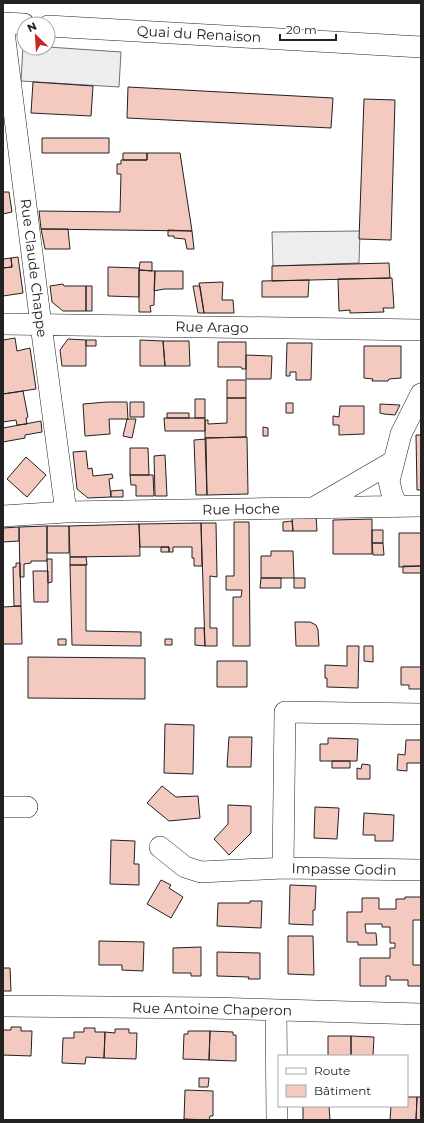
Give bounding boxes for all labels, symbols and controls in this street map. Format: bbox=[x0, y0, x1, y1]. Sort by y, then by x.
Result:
north arrow bbox=[16, 16, 56, 56]
scale bar bbox=[280, 16, 336, 42]
text: N bbox=[25, 19, 39, 35]
street label: Quai du Renaison bbox=[136, 22, 262, 46]
text: 20 m bbox=[286, 22, 317, 37]
street label: Rue Claude Chappe bbox=[17, 198, 51, 338]
street label: Rue Arago bbox=[175, 317, 249, 337]
street label: Rue Hoche bbox=[202, 499, 280, 519]
street label: Impasse Godin bbox=[291, 859, 397, 879]
street label: Rue Antoine Chaperon bbox=[132, 999, 292, 1019]
legend bbox=[278, 1055, 408, 1107]
text: Route bbox=[314, 1063, 350, 1078]
text: Bâtiment bbox=[314, 1083, 371, 1098]

